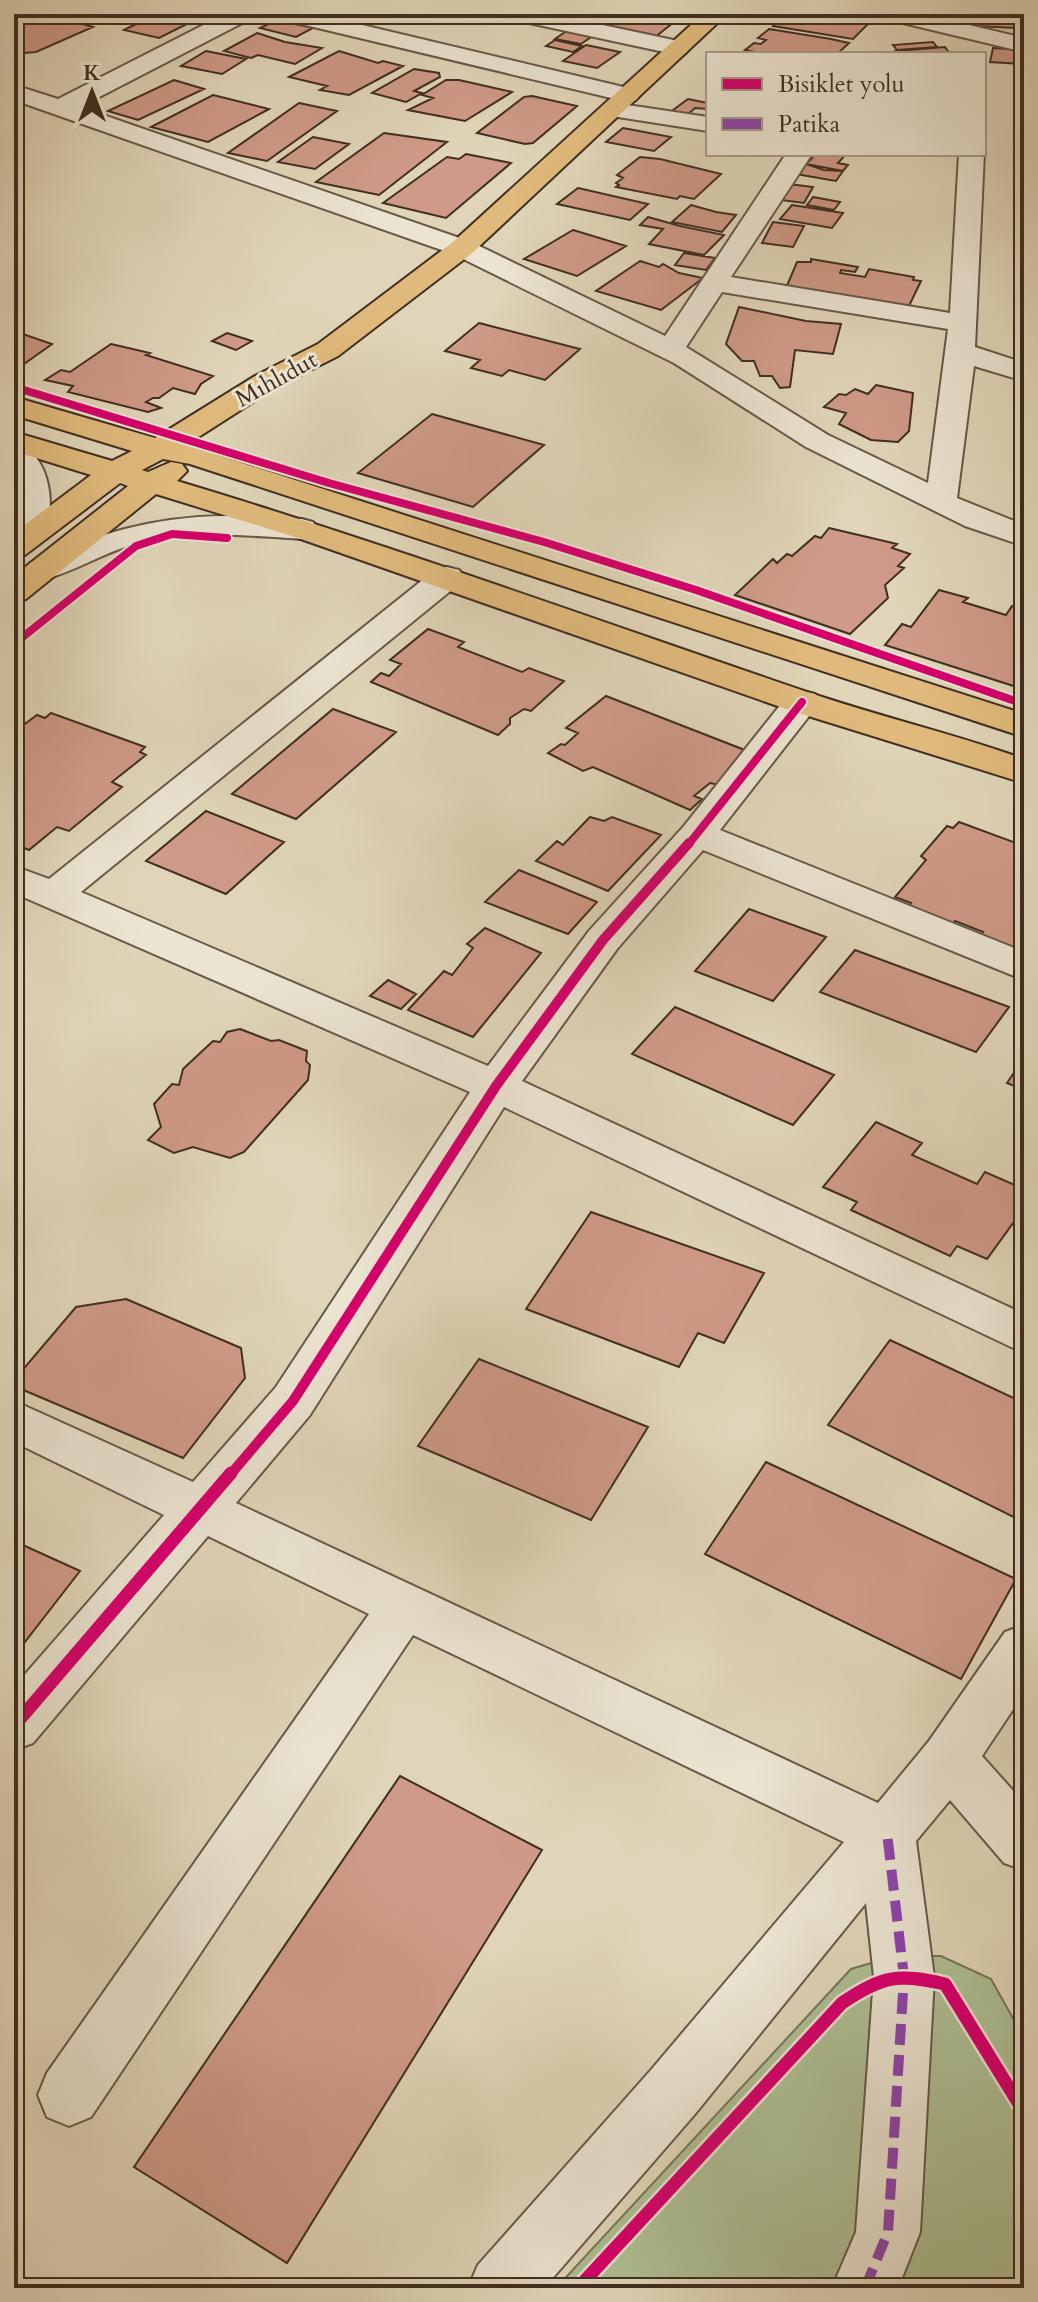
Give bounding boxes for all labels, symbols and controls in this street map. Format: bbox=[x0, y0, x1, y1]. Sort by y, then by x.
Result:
north arrow bbox=[52, 52, 132, 132]
legend bbox=[706, 52, 986, 156]
text: K bbox=[83, 58, 101, 88]
text: Bisiklet yolu bbox=[778, 68, 905, 101]
text: Patika bbox=[778, 108, 841, 141]
street label: Mıhlıdut bbox=[229, 343, 323, 415]

